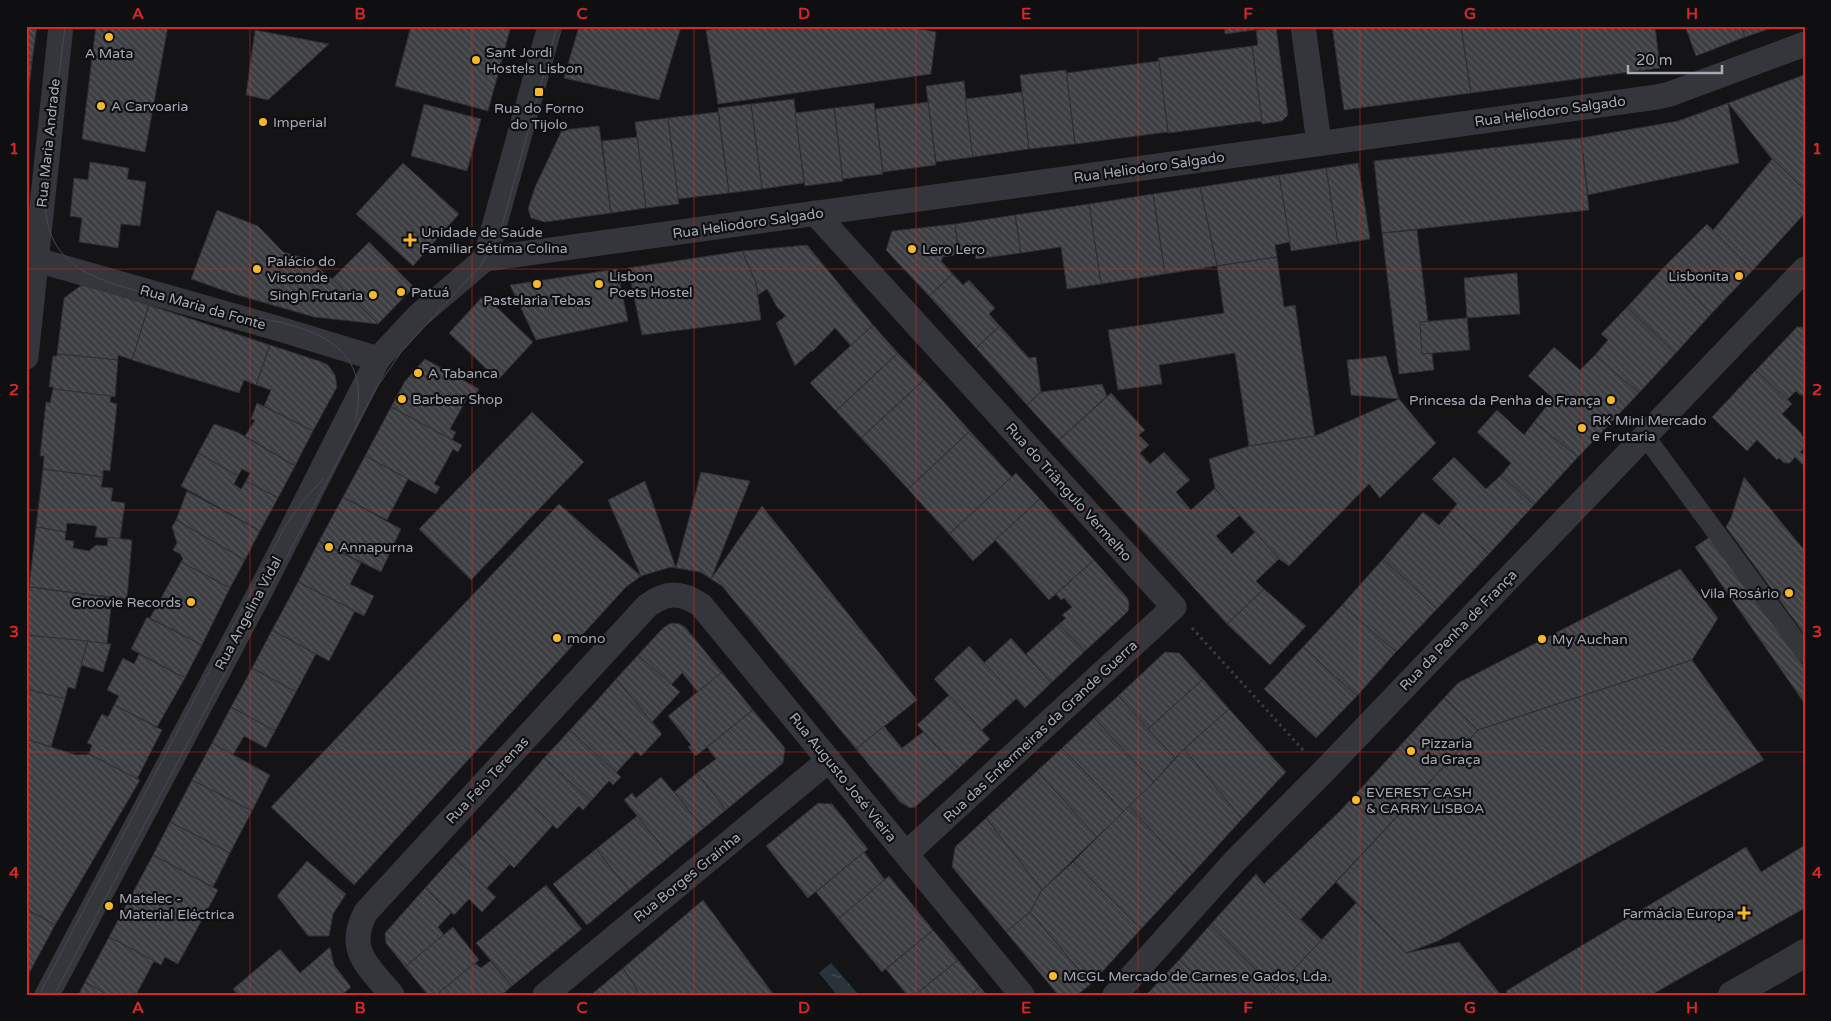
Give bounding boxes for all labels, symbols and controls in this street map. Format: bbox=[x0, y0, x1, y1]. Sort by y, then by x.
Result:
text: A bbox=[132, 4, 144, 24]
text: B bbox=[354, 4, 366, 24]
text: C bbox=[576, 4, 588, 24]
text: D bbox=[798, 4, 810, 24]
text: E bbox=[1021, 4, 1031, 24]
text: F bbox=[1243, 4, 1253, 24]
text: G bbox=[1464, 4, 1476, 24]
text: H bbox=[1686, 4, 1698, 24]
marker: A Mata bbox=[103, 31, 115, 43]
scale bar bbox=[1628, 42, 1722, 74]
place label: Sant Jordi Hostels Lisbon bbox=[486, 44, 583, 77]
place label: A Mata bbox=[85, 45, 133, 62]
text: 20 m bbox=[1636, 51, 1673, 69]
marker: Sant Jordi Hostels Lisbon bbox=[470, 54, 482, 66]
street label: Rua Maria Andrade bbox=[33, 78, 64, 208]
marker: Rua do Forno do Tijolo bbox=[533, 86, 545, 98]
street label: Rua Heliodoro Salgado bbox=[1473, 92, 1627, 131]
place label: A Carvoaria bbox=[111, 98, 188, 115]
marker: A Carvoaria bbox=[95, 100, 107, 112]
place label: Rua do Forno do Tijolo bbox=[494, 100, 584, 133]
place label: Imperial bbox=[273, 114, 327, 131]
marker: Imperial bbox=[257, 116, 269, 128]
text: 1 bbox=[9, 139, 19, 159]
text: 1 bbox=[1812, 139, 1822, 159]
street label: Rua Heliodoro Salgado bbox=[1072, 148, 1226, 187]
street label: Rua Heliodoro Salgado bbox=[671, 204, 825, 243]
place label: Unidade de Saúde Familiar Sétima Colina bbox=[421, 224, 568, 257]
marker: Unidade de Saúde Familiar Sétima Colina bbox=[403, 233, 417, 247]
place label: Lero Lero bbox=[922, 241, 985, 258]
marker: Lero Lero bbox=[906, 243, 918, 255]
place label: Palácio do Visconde bbox=[267, 253, 336, 286]
marker: Palácio do Visconde bbox=[251, 263, 263, 275]
place label: Lisbon Poets Hostel bbox=[609, 268, 693, 301]
place label: Lisbonita bbox=[1668, 268, 1729, 285]
marker: Lisbonita bbox=[1733, 270, 1745, 282]
marker: Pastelaria Tebas bbox=[531, 278, 543, 290]
marker: Lisbon Poets Hostel bbox=[593, 278, 605, 290]
street label: Rua Maria da Fonte bbox=[138, 281, 268, 334]
place label: Patuá bbox=[411, 284, 450, 301]
marker: Patuá bbox=[395, 286, 407, 298]
place label: Singh Frutaria bbox=[270, 287, 363, 304]
marker: Singh Frutaria bbox=[367, 289, 379, 301]
place label: Pastelaria Tebas bbox=[483, 292, 591, 309]
place label: A Tabanca bbox=[428, 365, 498, 382]
marker: A Tabanca bbox=[412, 367, 424, 379]
text: 2 bbox=[9, 380, 19, 400]
text: 2 bbox=[1812, 380, 1822, 400]
place label: Barbear Shop bbox=[412, 391, 503, 408]
place label: Princesa da Penha de França bbox=[1409, 392, 1601, 409]
marker: Barbear Shop bbox=[396, 393, 408, 405]
marker: Princesa da Penha de França bbox=[1605, 394, 1617, 406]
place label: RK Mini Mercado e Frutaria bbox=[1592, 412, 1707, 445]
street label: Rua do Triângulo Vermelho bbox=[1002, 420, 1135, 565]
marker: RK Mini Mercado e Frutaria bbox=[1576, 422, 1588, 434]
place label: Annapurna bbox=[339, 539, 413, 556]
marker: Annapurna bbox=[323, 541, 335, 553]
street label: Rua Angelina Vidal bbox=[211, 554, 286, 673]
street label: Rua da Penha de França bbox=[1396, 566, 1521, 694]
place label: Vila Rosário bbox=[1701, 585, 1779, 602]
marker: Vila Rosário bbox=[1783, 587, 1795, 599]
place label: Groovie Records bbox=[71, 594, 181, 611]
marker: Groovie Records bbox=[185, 596, 197, 608]
text: 3 bbox=[9, 622, 19, 642]
text: 3 bbox=[1812, 622, 1822, 642]
place label: mono bbox=[567, 630, 605, 647]
place label: My Auchan bbox=[1552, 631, 1628, 648]
marker: mono bbox=[551, 632, 563, 644]
marker: My Auchan bbox=[1536, 633, 1548, 645]
street label: Rua das Enfermeiras da Grande Guerra bbox=[940, 637, 1141, 826]
street label: Rua Augusto José Vieira bbox=[785, 709, 900, 845]
street label: Rua Feio Terenas bbox=[443, 733, 532, 828]
place label: Pizzaria da Graça bbox=[1421, 735, 1481, 768]
marker: Pizzaria da Graça bbox=[1405, 745, 1417, 757]
place label: EVEREST CASH & CARRY LISBOA bbox=[1366, 784, 1485, 817]
marker: EVEREST CASH & CARRY LISBOA bbox=[1350, 794, 1362, 806]
street label: Rua Borges Graínha bbox=[630, 829, 744, 926]
text: 4 bbox=[9, 863, 19, 883]
text: 4 bbox=[1812, 863, 1822, 883]
place label: Matelec - Material Eléctrica bbox=[119, 890, 235, 923]
marker: Matelec - Material Eléctrica bbox=[103, 900, 115, 912]
place label: Farmácia Europa bbox=[1623, 905, 1734, 922]
marker: Farmácia Europa bbox=[1738, 907, 1750, 919]
place label: MCGL Mercado de Carnes e Gados, Lda. bbox=[1063, 968, 1331, 985]
marker: MCGL Mercado de Carnes e Gados, Lda. bbox=[1047, 970, 1059, 982]
text: A bbox=[132, 998, 144, 1018]
text: B bbox=[354, 998, 366, 1018]
text: C bbox=[576, 998, 588, 1018]
text: D bbox=[798, 998, 810, 1018]
text: E bbox=[1021, 998, 1031, 1018]
text: F bbox=[1243, 998, 1253, 1018]
text: G bbox=[1464, 998, 1476, 1018]
text: H bbox=[1686, 998, 1698, 1018]

